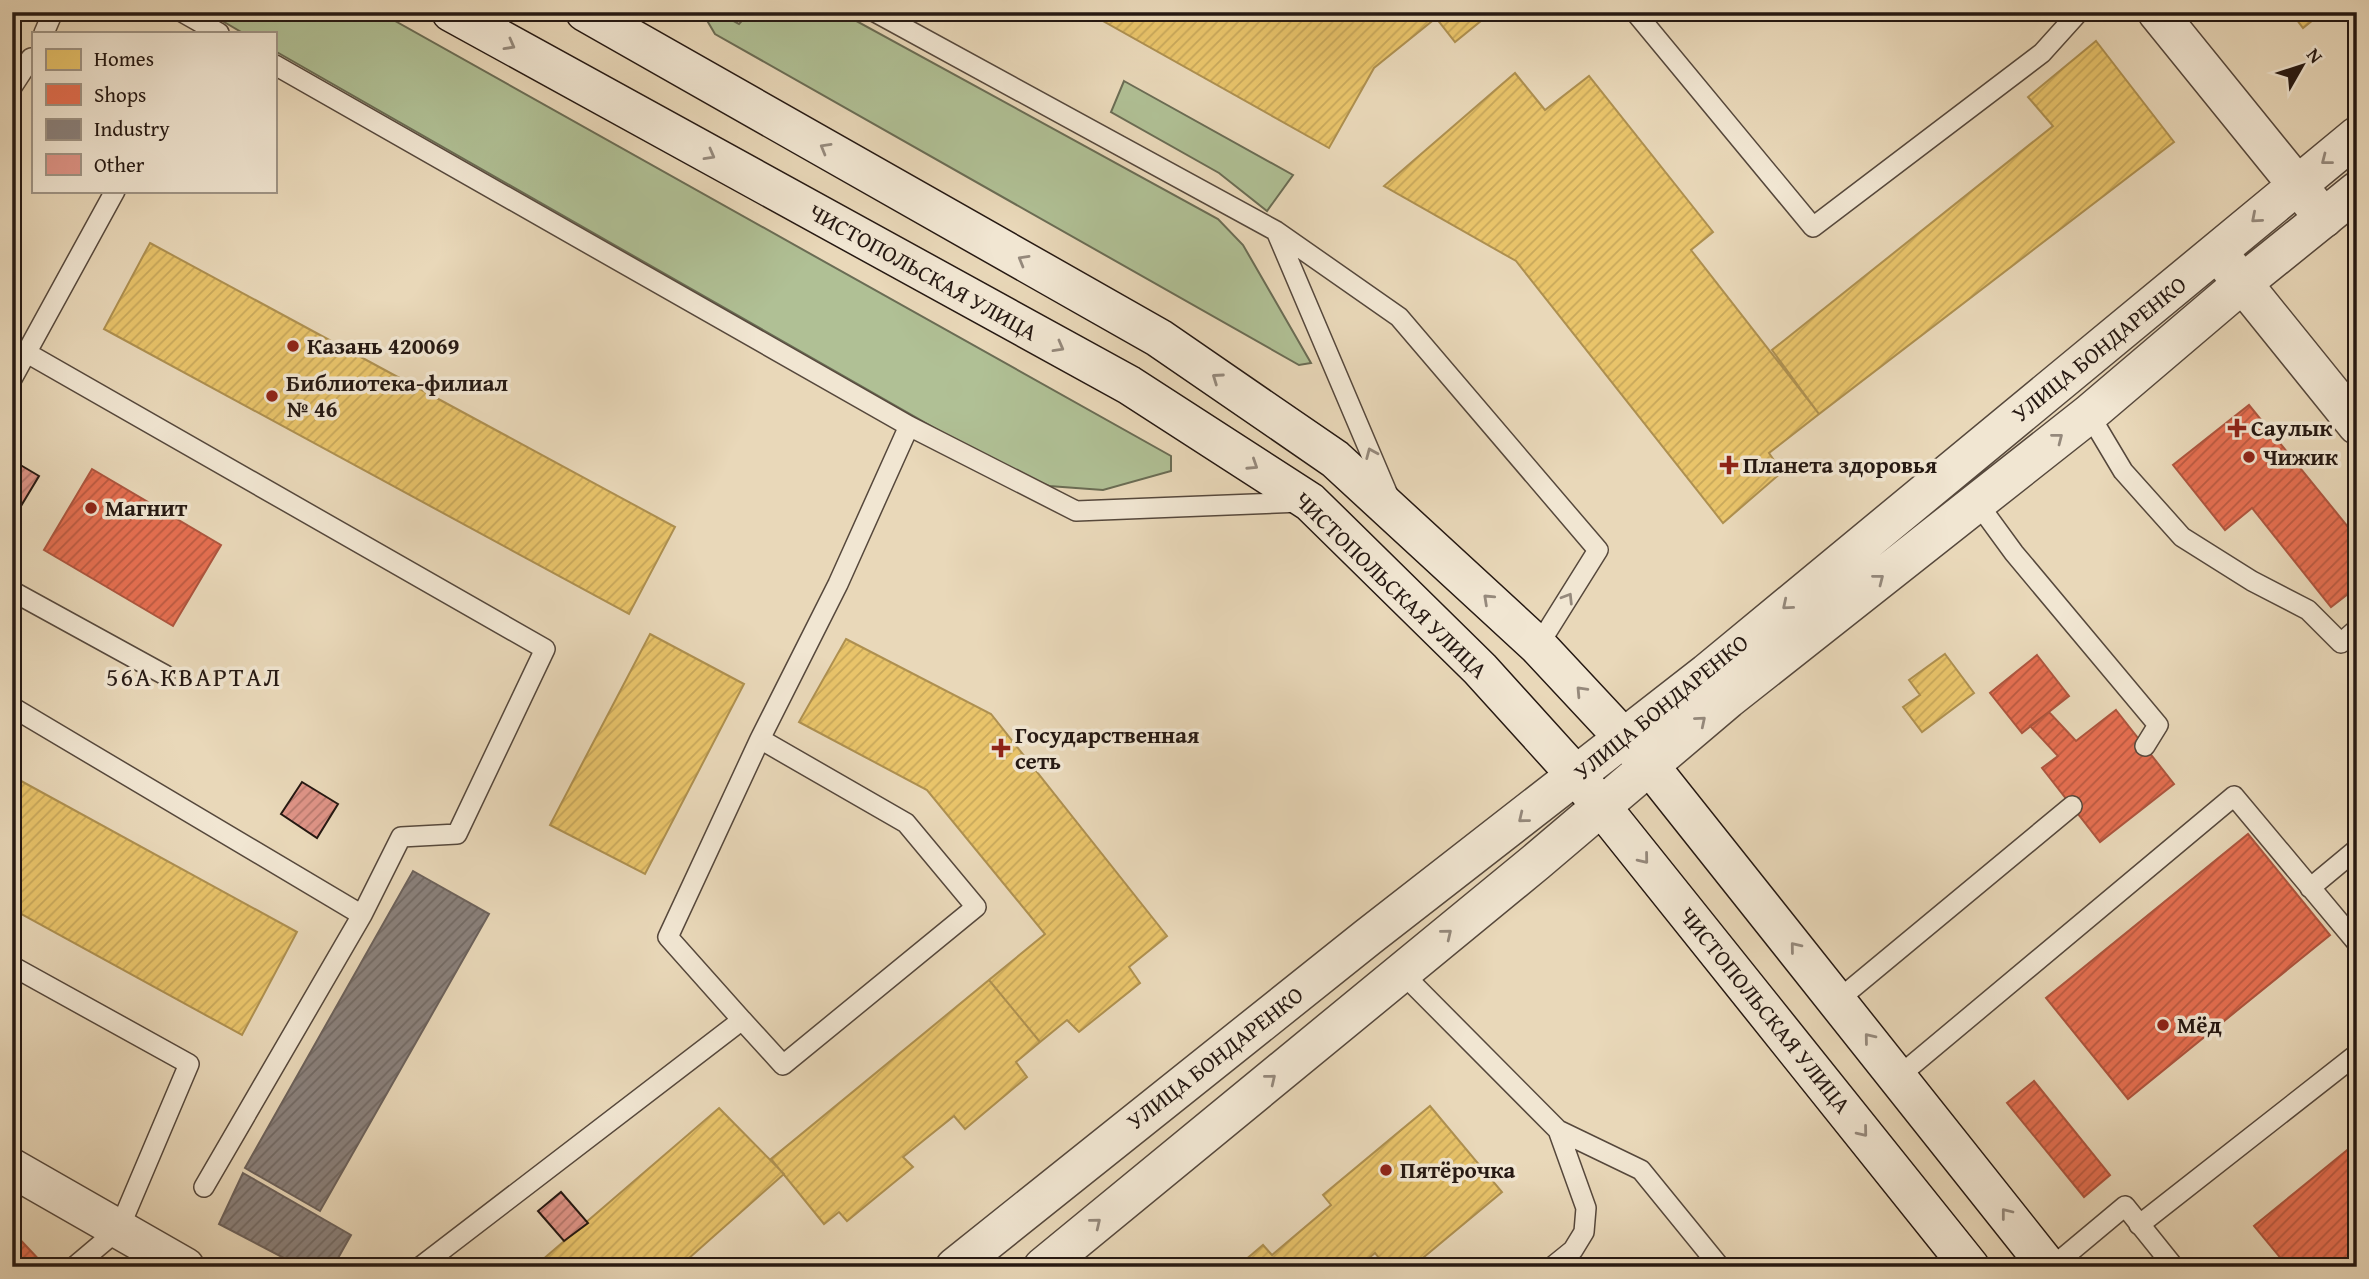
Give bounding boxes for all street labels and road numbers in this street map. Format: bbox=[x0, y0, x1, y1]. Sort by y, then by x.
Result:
street label: ЧИСТОПОЛЬСКАЯ УЛИЦА bbox=[803, 195, 1044, 348]
street label: УЛИЦА БОНДАРЕНКО bbox=[2004, 268, 2193, 429]
street label: ЧИСТОПОЛЬСКАЯ УЛИЦА bbox=[1287, 483, 1495, 686]
street label: УЛИЦА БОНДАРЕНКО bbox=[1566, 626, 1755, 787]
street label: ЧИСТОПОЛЬСКАЯ УЛИЦА bbox=[1672, 899, 1859, 1120]
street label: УЛИЦА БОНДАРЕНКО bbox=[1119, 978, 1310, 1137]

